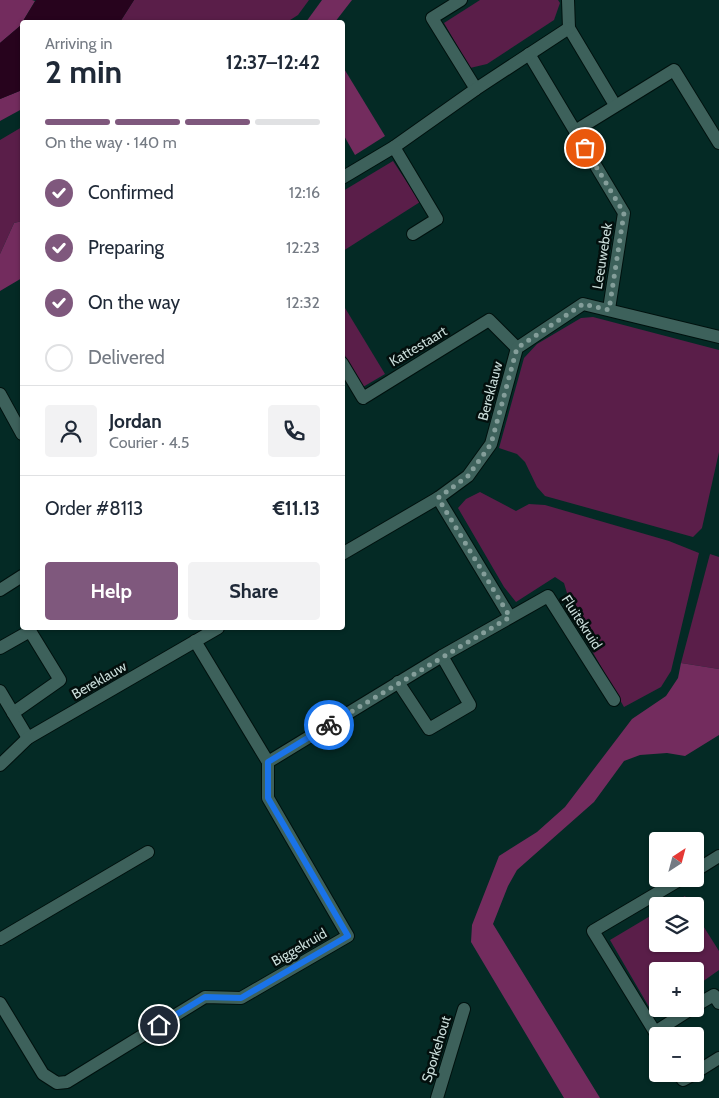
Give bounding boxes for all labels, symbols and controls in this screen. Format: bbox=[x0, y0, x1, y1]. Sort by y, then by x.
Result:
text: Arriving in bbox=[45, 34, 112, 53]
text: 12:37–12:42 bbox=[226, 51, 320, 74]
text: 2 min bbox=[45, 52, 122, 91]
pin bbox=[564, 127, 606, 169]
text: On the way · 140 m bbox=[45, 133, 177, 152]
icon: bag bbox=[571, 134, 599, 162]
icon: check bbox=[45, 179, 73, 207]
text: Confirmed bbox=[88, 181, 174, 204]
text: 12:16 bbox=[289, 183, 320, 202]
street label: Leeuwebek bbox=[588, 221, 616, 291]
icon: check bbox=[45, 234, 73, 262]
text: Preparing bbox=[88, 236, 164, 259]
text: 12:23 bbox=[286, 238, 320, 257]
icon: check bbox=[45, 289, 73, 317]
text: On the way bbox=[88, 291, 180, 314]
text: 12:32 bbox=[286, 293, 320, 312]
street label: Kattestaart bbox=[386, 322, 450, 370]
text: Delivered bbox=[88, 346, 165, 369]
street label: Bereklauw bbox=[473, 359, 507, 423]
button: person bbox=[45, 405, 97, 457]
button: phone bbox=[268, 405, 320, 457]
text: Jordan bbox=[109, 410, 162, 433]
text: Courier · 4.5 bbox=[109, 433, 190, 452]
text: Order #8113 bbox=[45, 497, 143, 520]
text: €11.13 bbox=[273, 497, 320, 520]
button: Help bbox=[45, 562, 178, 620]
button: Share bbox=[188, 562, 320, 620]
street label: Fluitekruid bbox=[558, 591, 606, 653]
street label: Bereklauw bbox=[68, 657, 130, 703]
courier bbox=[304, 700, 354, 750]
icon: bike bbox=[315, 711, 343, 739]
north arrow bbox=[649, 832, 704, 888]
map controls bbox=[649, 832, 704, 1082]
button: layers bbox=[649, 897, 704, 952]
street label: Biggekruid bbox=[268, 924, 330, 970]
button: + bbox=[649, 962, 704, 1017]
pin bbox=[138, 1004, 180, 1046]
icon: home bbox=[145, 1011, 173, 1039]
street label: Sporkehout bbox=[417, 1013, 455, 1084]
button: − bbox=[649, 1027, 704, 1082]

